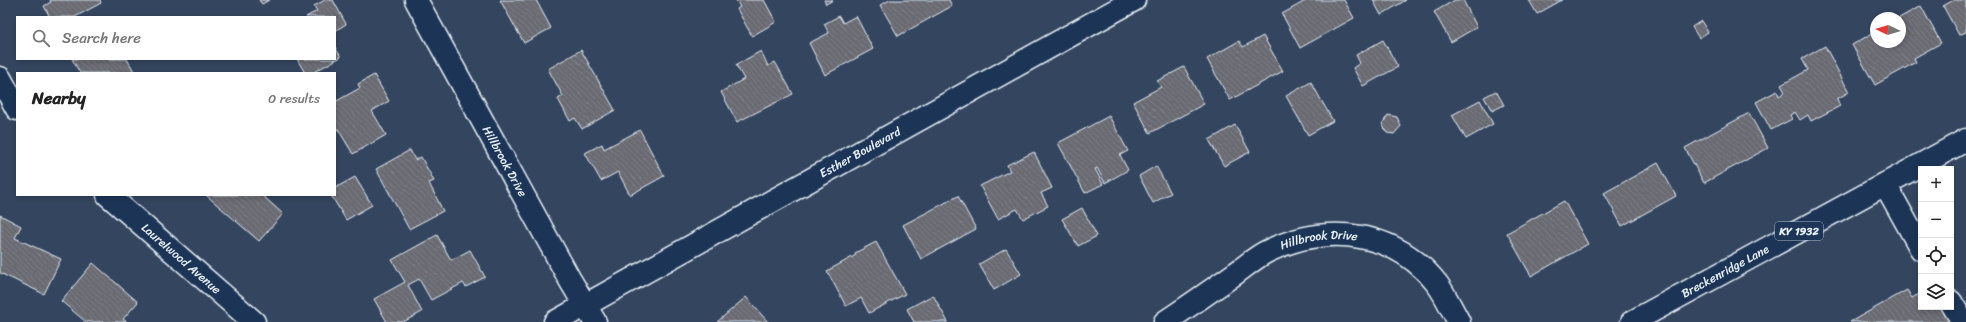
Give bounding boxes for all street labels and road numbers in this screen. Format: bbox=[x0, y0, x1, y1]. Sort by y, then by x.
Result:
street label: Esther Boulevard bbox=[815, 120, 906, 184]
street label: Hillbrook Drive bbox=[476, 121, 533, 201]
street label: Laurelwood Avenue bbox=[136, 217, 226, 300]
road number: KY 1932 bbox=[1775, 222, 1823, 240]
street label: Hillbrook Drive bbox=[1277, 224, 1359, 256]
street label: Breckenridge Lane bbox=[1677, 238, 1773, 304]

